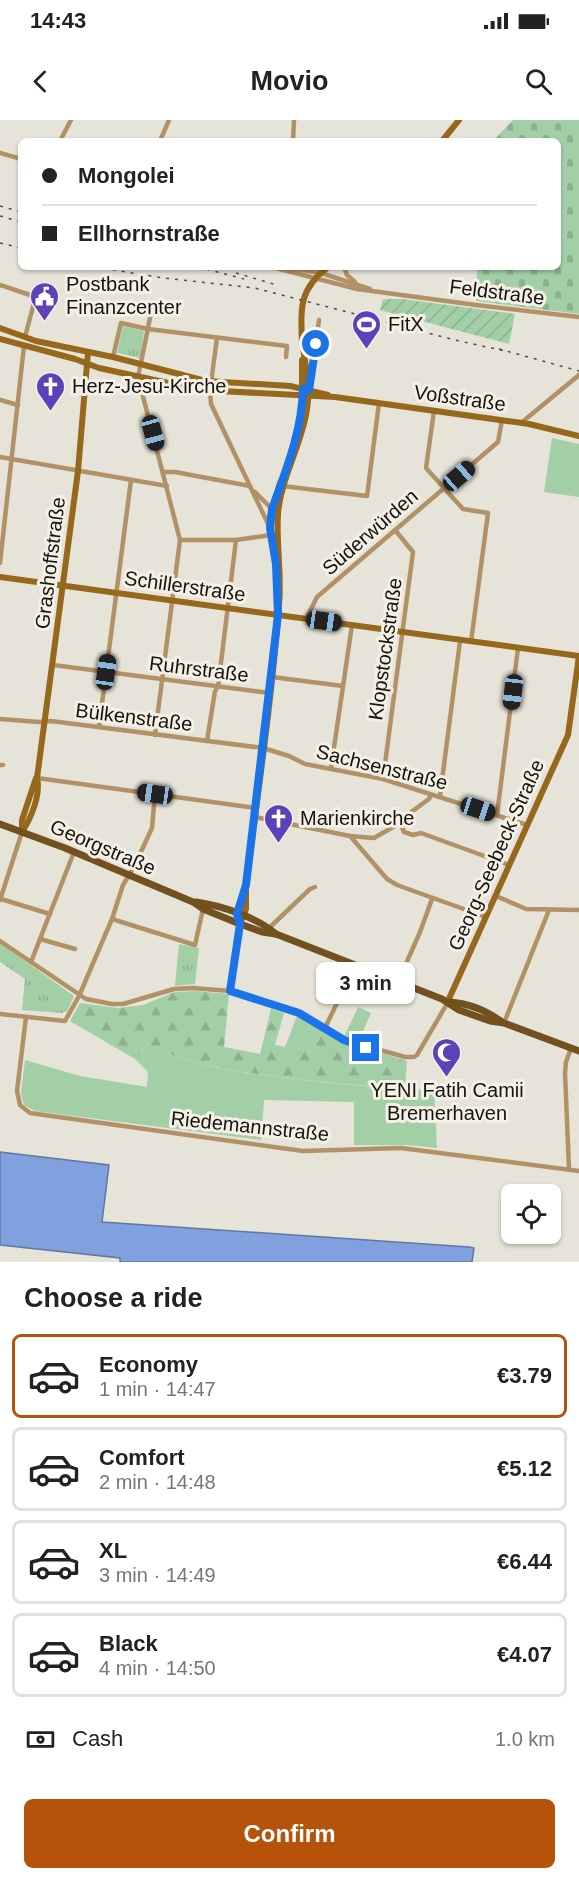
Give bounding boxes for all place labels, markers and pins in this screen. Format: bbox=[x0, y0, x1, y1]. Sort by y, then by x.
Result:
place label: Postbank Finanzcenter bbox=[66, 273, 182, 318]
public building icon: Postbank Finanzcenter bbox=[29, 280, 61, 322]
sports icon: FitX bbox=[351, 308, 383, 350]
place label: FitX bbox=[388, 313, 424, 335]
church icon: Herz-Jesu-Kirche bbox=[35, 370, 67, 412]
place label: Herz-Jesu-Kirche bbox=[72, 375, 226, 397]
church icon: Marienkirche bbox=[263, 802, 295, 844]
place label: Marienkirche bbox=[300, 807, 414, 829]
mosque icon: YENI Fatih Camii Bremerhaven bbox=[431, 1036, 463, 1078]
place label: YENI Fatih Camii Bremerhaven bbox=[370, 1079, 524, 1124]

